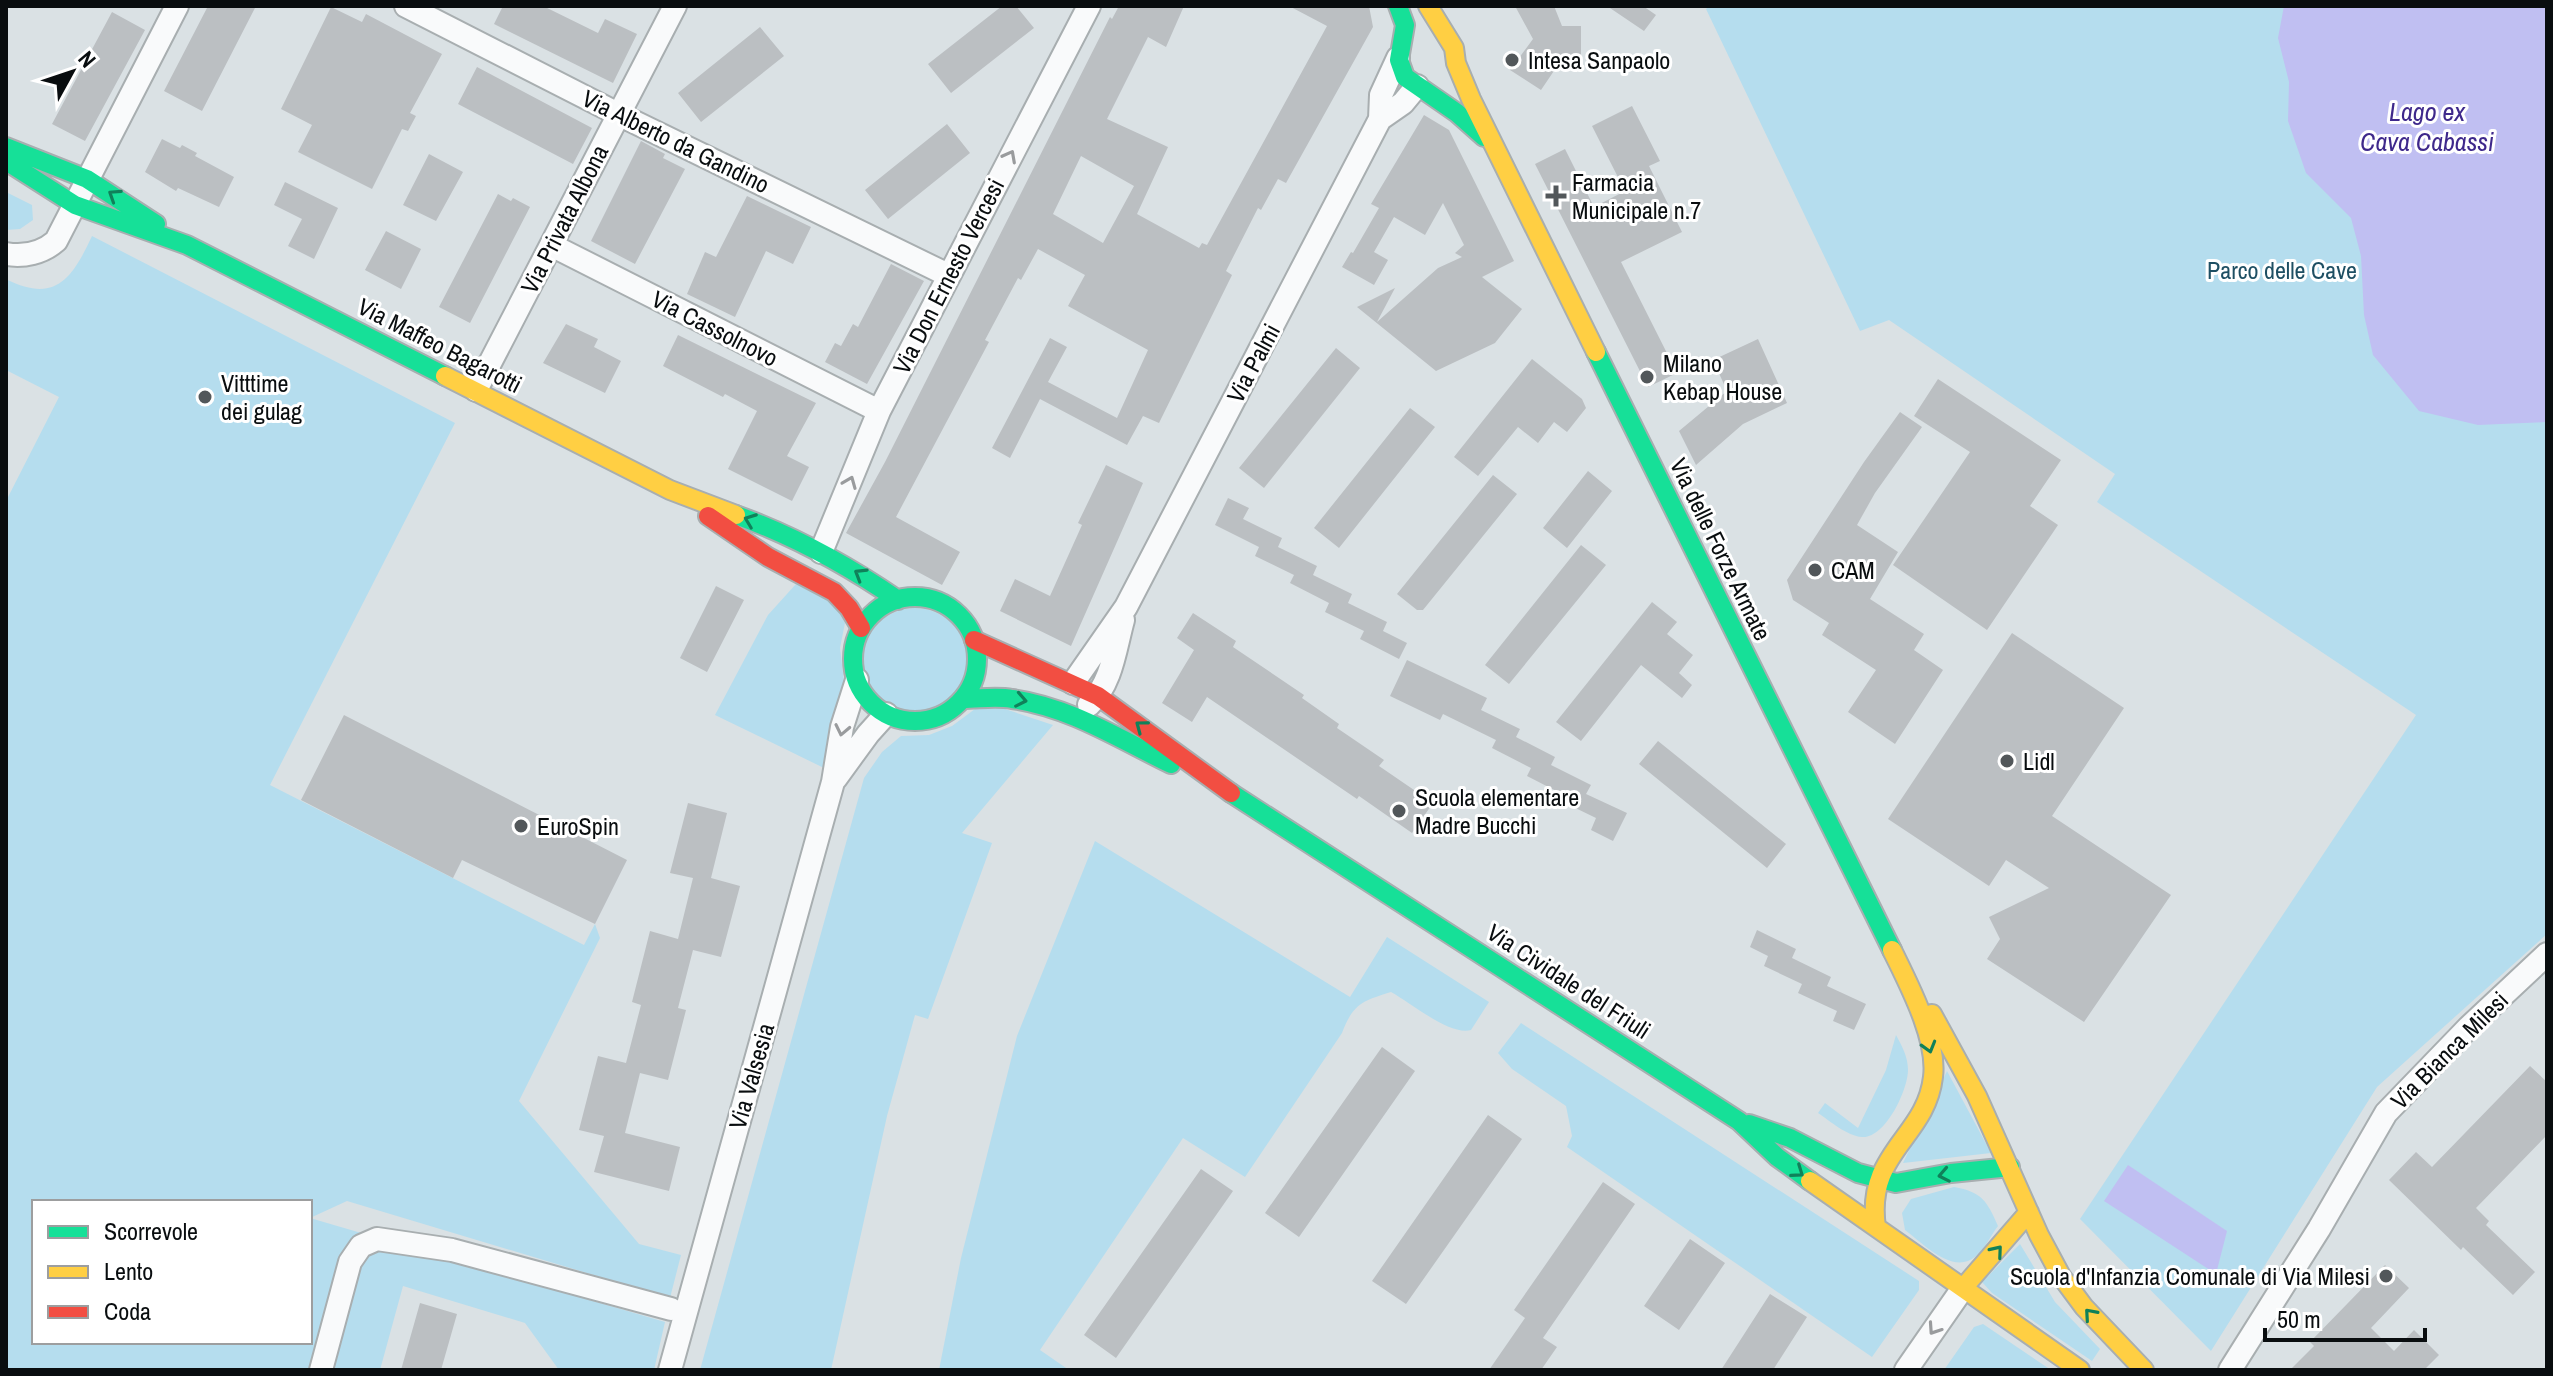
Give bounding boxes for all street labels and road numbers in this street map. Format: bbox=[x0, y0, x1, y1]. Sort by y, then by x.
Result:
street label: Via Alberto da Gandino bbox=[577, 82, 775, 200]
street label: Via Privata Albona bbox=[513, 139, 615, 299]
street label: Via Don Ernesto Vercesi bbox=[885, 173, 1011, 379]
street label: Via Cassolnovo bbox=[646, 283, 784, 373]
street label: Via Maffeo Bagarotti bbox=[353, 290, 527, 400]
street label: Via Palmi bbox=[1219, 318, 1287, 408]
street label: Via delle Forze Armate bbox=[1663, 453, 1779, 645]
street label: Via Cividale del Friuli bbox=[1481, 916, 1657, 1046]
street label: Via Bianca Milesi bbox=[2383, 984, 2515, 1116]
street label: Via Valsesia bbox=[721, 1019, 781, 1133]

